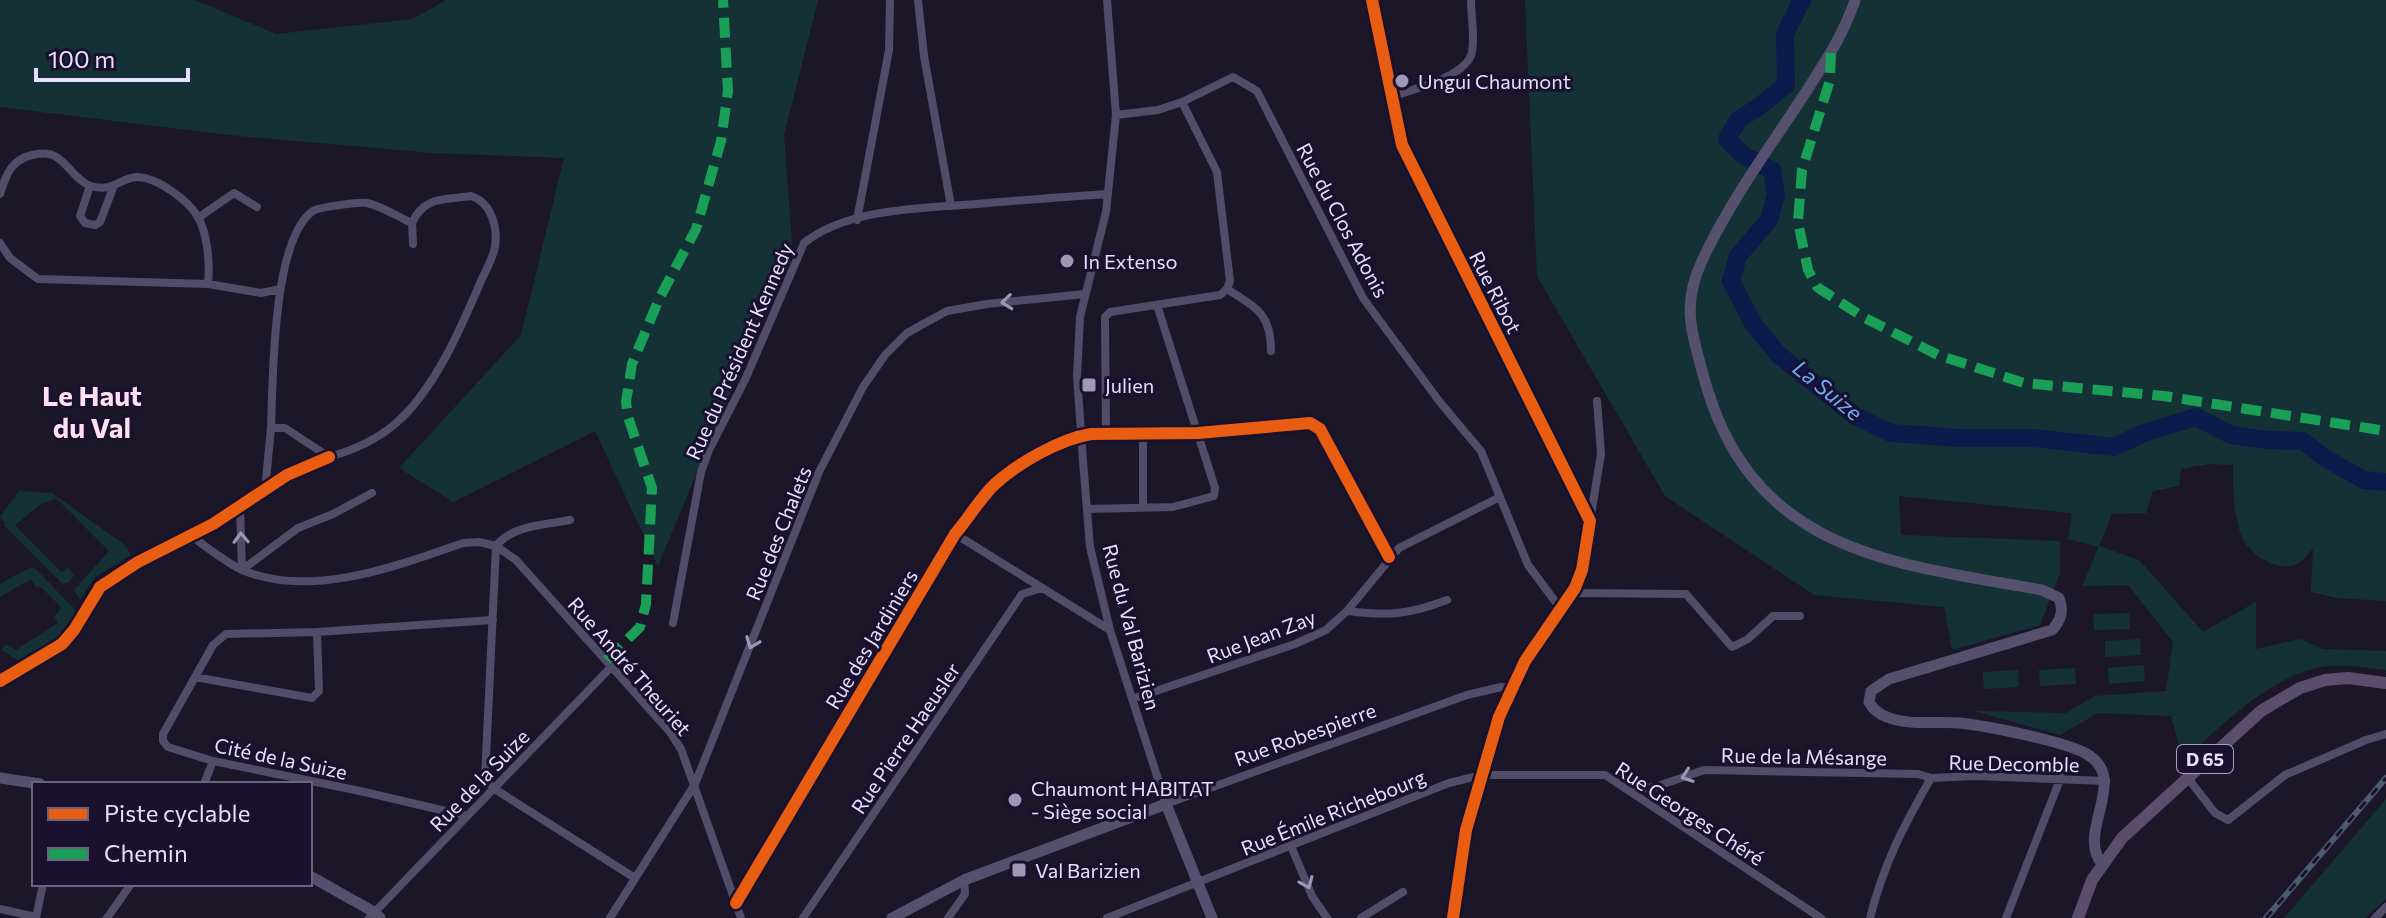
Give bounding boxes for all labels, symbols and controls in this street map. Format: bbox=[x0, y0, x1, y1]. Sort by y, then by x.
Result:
scale bar bbox=[36, 32, 188, 82]
text: 100 m bbox=[48, 44, 115, 73]
place label: Ungui Chaumont bbox=[1418, 69, 1571, 93]
marker: Ungui Chaumont bbox=[1393, 72, 1411, 90]
street label: Rue du Clos Adonis bbox=[1292, 139, 1394, 301]
street label: Rue du Président Kennedy bbox=[680, 239, 798, 463]
street label: Rue Ribot bbox=[1465, 247, 1527, 337]
place label: In Extenso bbox=[1083, 249, 1178, 273]
marker: In Extenso bbox=[1058, 252, 1076, 270]
one-way arrow bbox=[1000, 293, 1013, 310]
water label: La Suize bbox=[1788, 354, 1869, 426]
place label: Julien bbox=[1105, 373, 1154, 397]
marker: Julien bbox=[1080, 376, 1098, 394]
district label: Le Haut du Val bbox=[42, 378, 142, 444]
street label: Rue des Chalets bbox=[740, 463, 816, 603]
one-way arrow bbox=[232, 531, 249, 544]
street label: Rue du Val Barizien bbox=[1098, 541, 1166, 713]
street label: Rue des Jardiniers bbox=[820, 565, 922, 713]
street label: Rue André Theuriet bbox=[563, 592, 697, 740]
street label: Rue Jean Zay bbox=[1203, 604, 1319, 668]
one-way arrow bbox=[745, 635, 762, 649]
street label: Rue Pierre Haeusler bbox=[846, 658, 964, 818]
street label: Rue Robespierre bbox=[1231, 697, 1379, 771]
street label: Rue de la Suize bbox=[424, 724, 534, 836]
street label: Cité de la Suize bbox=[212, 732, 350, 784]
street label: Rue de la Mésange bbox=[1721, 743, 1887, 769]
road number: D 65 bbox=[2177, 745, 2233, 773]
street label: Rue Decomble bbox=[1948, 750, 2080, 776]
street label: Rue Georges Chéré bbox=[1611, 756, 1769, 870]
street label: Rue Émile Richebourg bbox=[1237, 764, 1429, 860]
one-way arrow bbox=[1681, 766, 1695, 782]
place label: Chaumont HABITAT - Siège social bbox=[1031, 776, 1214, 823]
legend bbox=[32, 782, 312, 886]
marker: Chaumont HABITAT - Siège social bbox=[1006, 791, 1024, 809]
text: Piste cyclable bbox=[104, 798, 250, 827]
text: Chemin bbox=[104, 838, 188, 867]
place label: Val Barizien bbox=[1035, 858, 1141, 882]
marker: Val Barizien bbox=[1010, 861, 1028, 879]
one-way arrow bbox=[1297, 875, 1314, 889]

